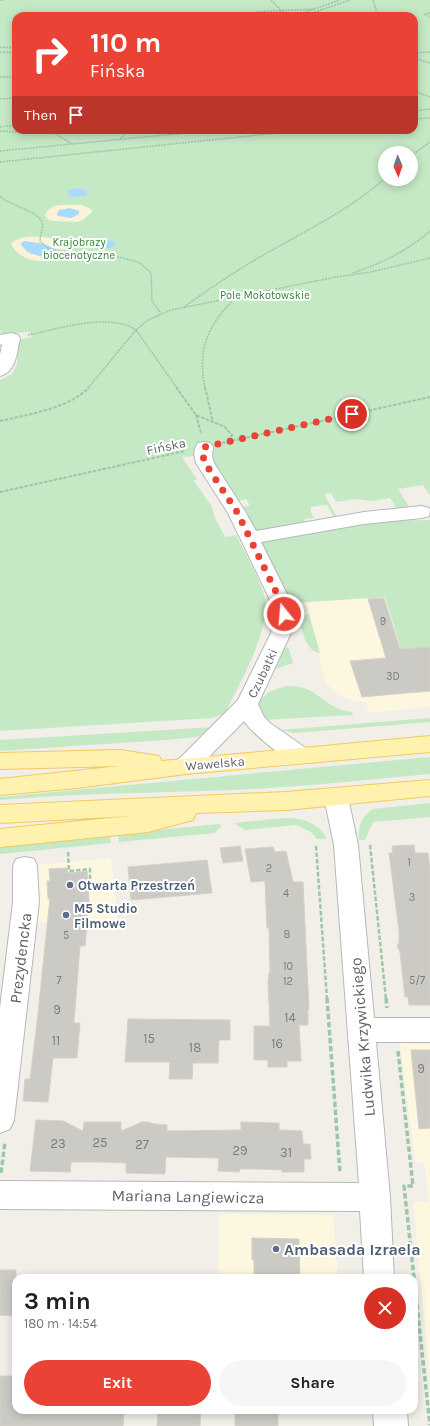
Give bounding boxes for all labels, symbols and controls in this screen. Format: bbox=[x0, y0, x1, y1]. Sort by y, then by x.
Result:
text: 110 m bbox=[90, 26, 161, 59]
icon: right bbox=[24, 28, 76, 80]
text: Fińska bbox=[90, 60, 145, 82]
icon: arrive bbox=[65, 104, 87, 126]
text: Then bbox=[24, 106, 57, 124]
north arrow bbox=[378, 146, 418, 186]
map controls bbox=[378, 146, 418, 186]
park label: Krajobrazy biocenotyczne bbox=[43, 236, 115, 262]
park label: Pole Mokotowskie bbox=[220, 289, 310, 302]
pin bbox=[335, 397, 369, 431]
icon: arrive bbox=[341, 403, 363, 425]
street label: Fińska bbox=[145, 435, 187, 458]
position arrow bbox=[263, 593, 305, 635]
house number: 9 bbox=[380, 615, 386, 628]
street label: Czubatki bbox=[244, 646, 280, 700]
house number: 3D bbox=[386, 670, 400, 683]
street label: Wawelska bbox=[185, 753, 245, 774]
house number: 1 bbox=[407, 856, 411, 869]
house number: 2 bbox=[266, 862, 272, 875]
place label: Otwarta Przestrzeń bbox=[78, 878, 195, 893]
marker: Otwarta Przestrzeń bbox=[65, 880, 75, 890]
house number: 4 bbox=[283, 887, 289, 900]
house number: 3 bbox=[409, 891, 415, 904]
place label: M5 Studio Filmowe bbox=[74, 901, 137, 931]
marker: M5 Studio Filmowe bbox=[61, 910, 71, 920]
street label: Prezydencka bbox=[6, 912, 35, 1005]
house number: 8 bbox=[284, 928, 291, 941]
house number: 5 bbox=[63, 929, 69, 942]
street label: Ludwika Krzywickiego bbox=[346, 957, 379, 1117]
house number: 10 bbox=[283, 960, 293, 973]
house number: 7 bbox=[56, 974, 62, 987]
house number: 5/7 bbox=[409, 974, 425, 987]
house number: 12 bbox=[283, 975, 293, 988]
house number: 9 bbox=[53, 1002, 61, 1017]
house number: 14 bbox=[284, 1010, 296, 1025]
house number: 15 bbox=[143, 1031, 155, 1046]
house number: 11 bbox=[52, 1033, 60, 1048]
house number: 16 bbox=[271, 1036, 283, 1051]
house number: 18 bbox=[189, 1040, 201, 1055]
house number: 9 bbox=[417, 1061, 425, 1076]
house number: 25 bbox=[93, 1135, 107, 1150]
house number: 23 bbox=[50, 1136, 66, 1151]
house number: 27 bbox=[135, 1137, 149, 1152]
house number: 29 bbox=[232, 1143, 248, 1158]
house number: 31 bbox=[280, 1145, 292, 1160]
street label: Mariana Langiewicza bbox=[111, 1186, 265, 1207]
place label: Ambasada Izraela bbox=[284, 1240, 421, 1259]
marker: Ambasada Izraela bbox=[271, 1244, 281, 1254]
text: 3 min bbox=[24, 1287, 91, 1315]
button: close bbox=[364, 1287, 406, 1329]
text: 180 m · 14:54 bbox=[24, 1316, 97, 1331]
button: Exit bbox=[24, 1360, 211, 1406]
button: Share bbox=[219, 1360, 406, 1406]

